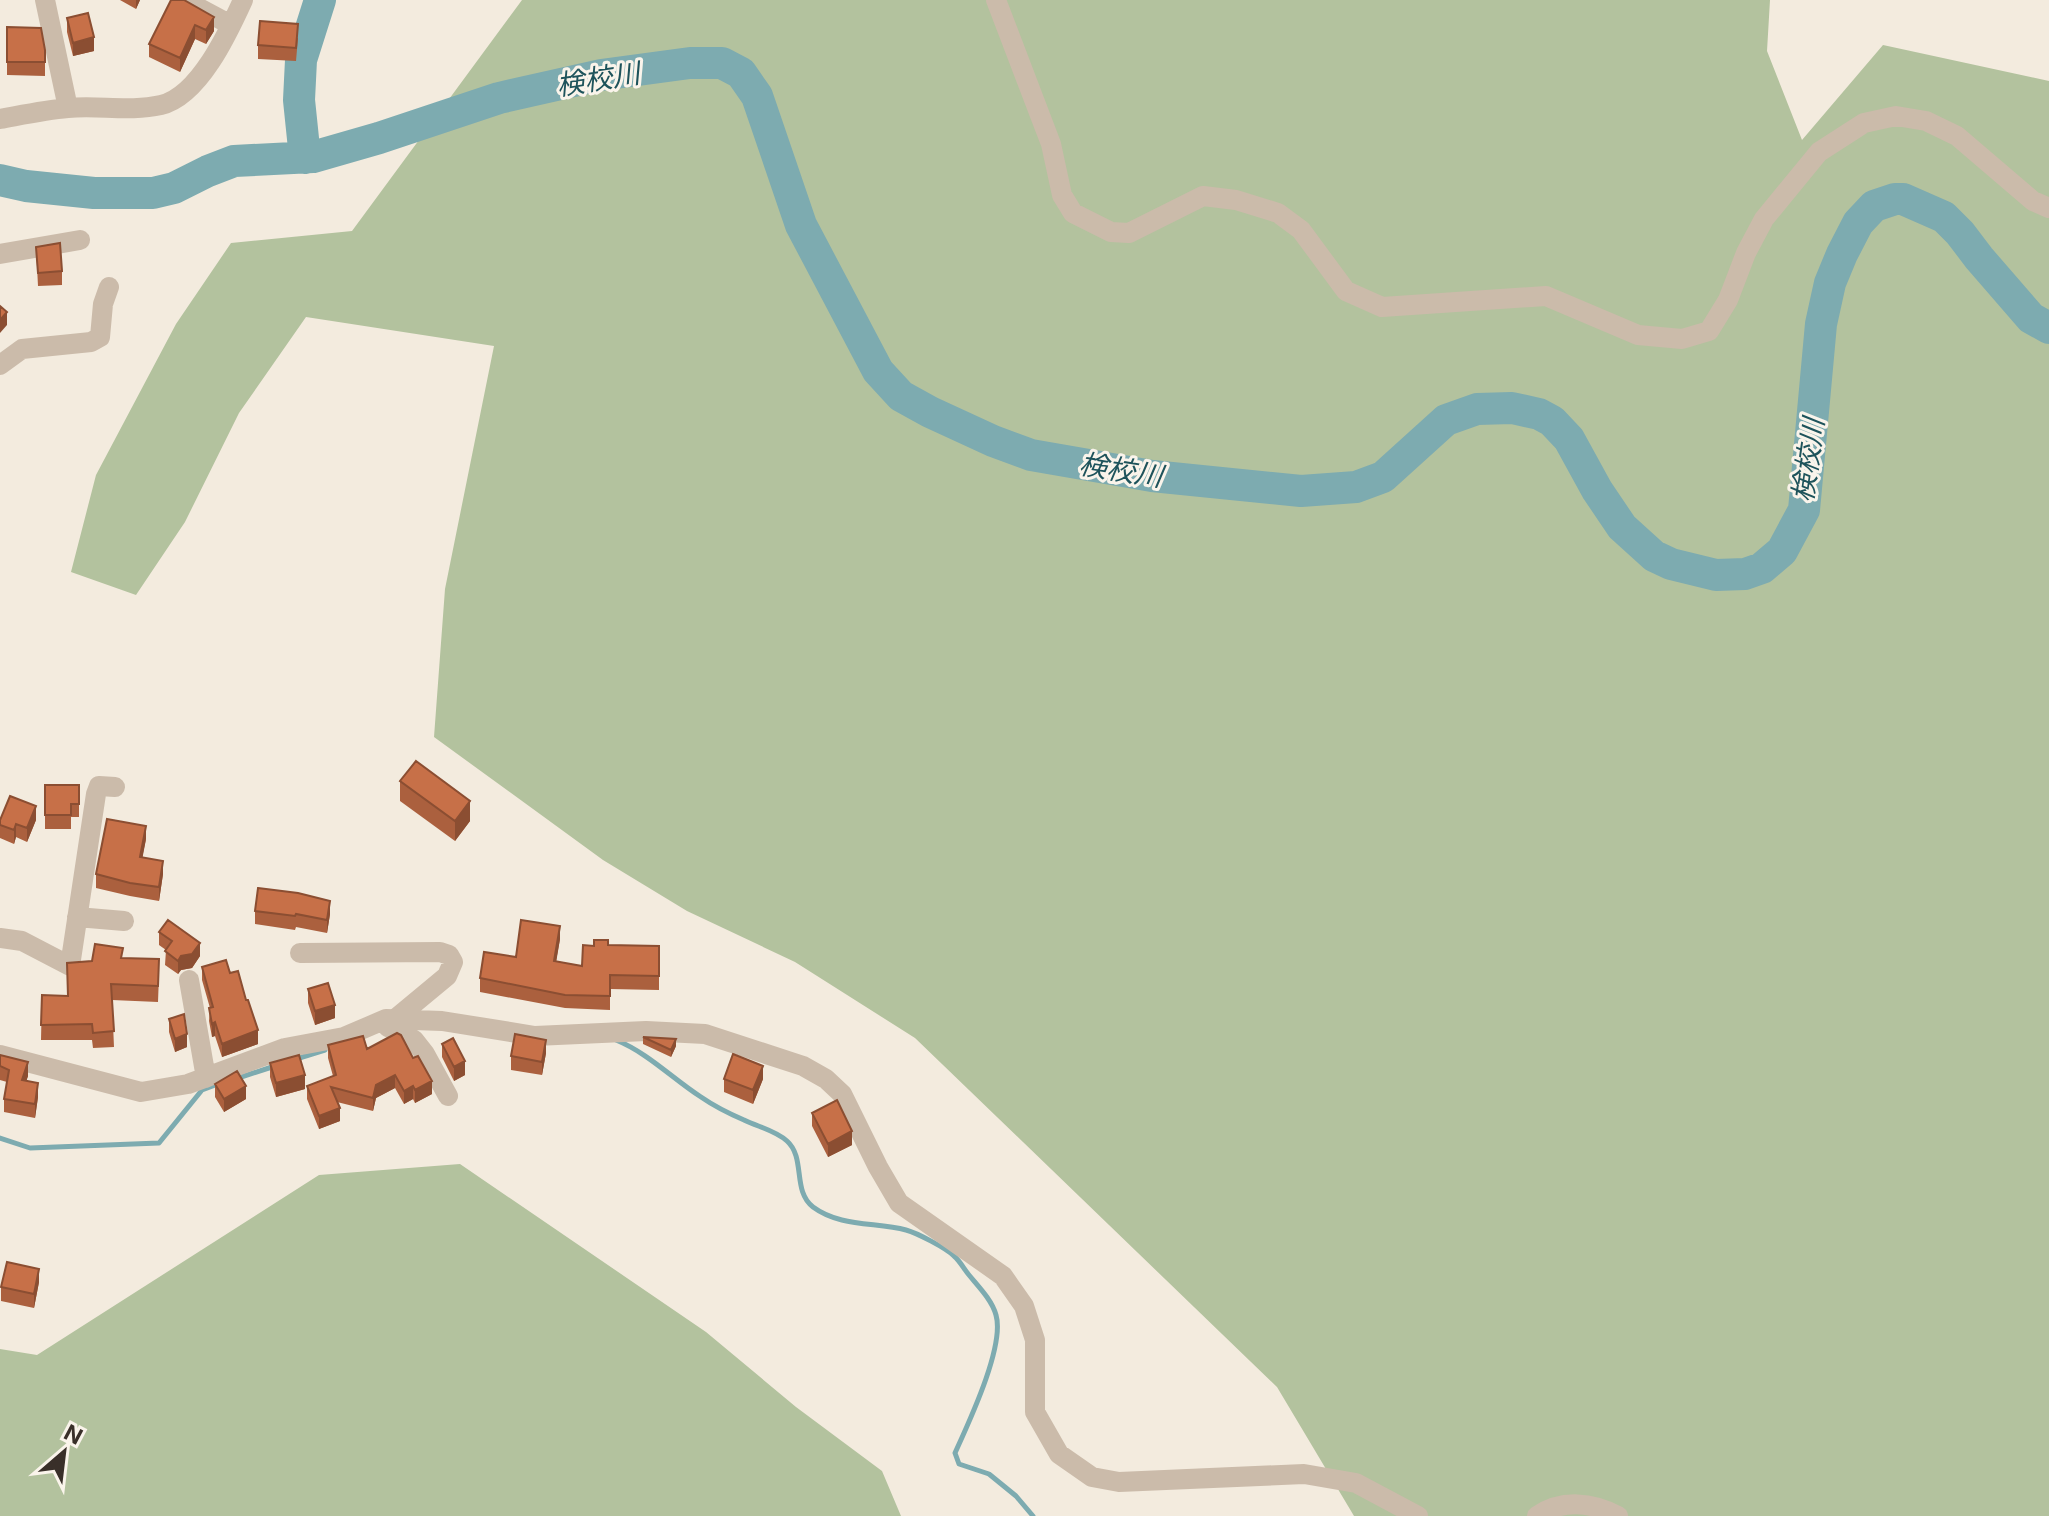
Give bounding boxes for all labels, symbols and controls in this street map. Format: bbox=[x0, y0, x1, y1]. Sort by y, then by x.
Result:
water label: 検校川 bbox=[554, 55, 645, 102]
water label: 検校川 bbox=[1785, 413, 1831, 504]
water label: 検校川 bbox=[1077, 447, 1168, 494]
north arrow bbox=[24, 1412, 104, 1492]
text: N bbox=[60, 1419, 87, 1450]

